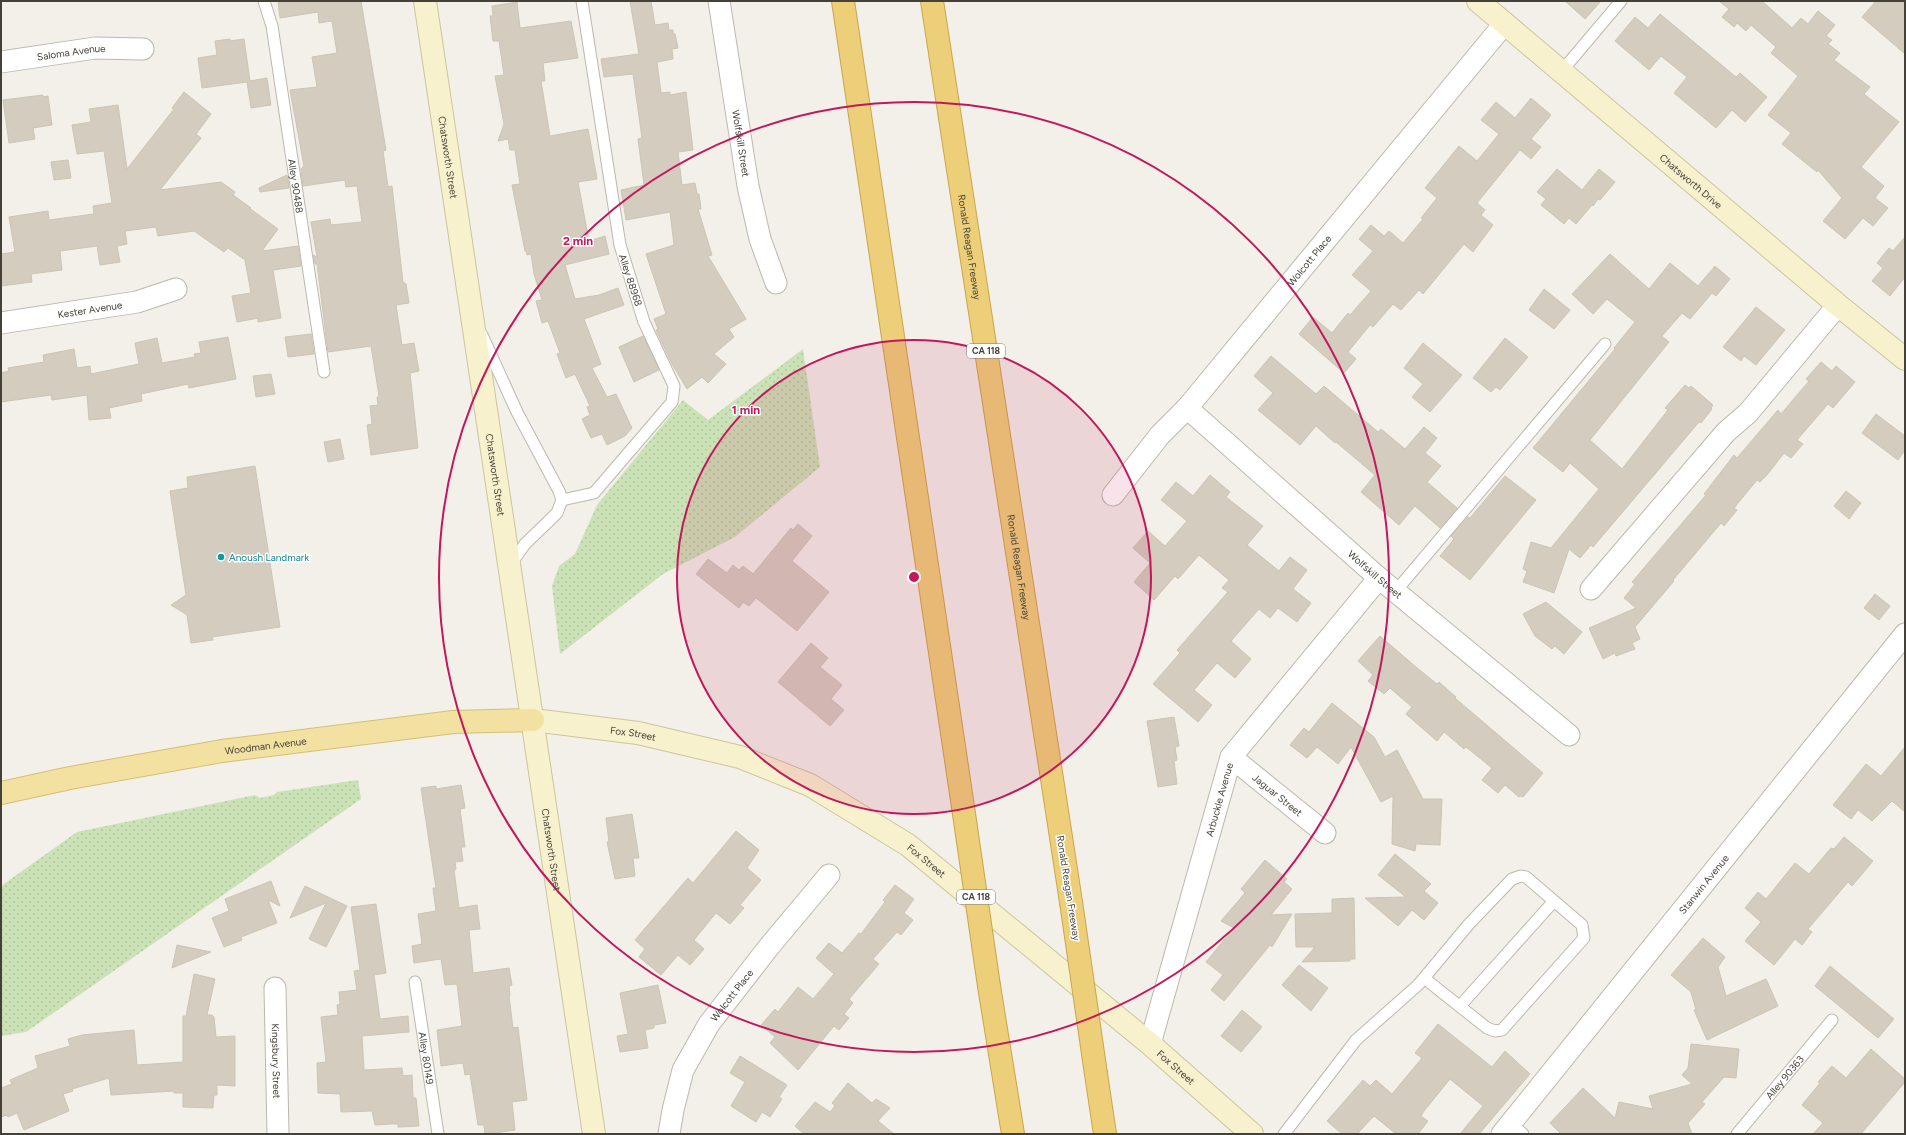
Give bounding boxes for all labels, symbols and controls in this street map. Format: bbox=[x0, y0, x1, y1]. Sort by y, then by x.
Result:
street label: Saloma Avenue bbox=[36, 42, 106, 64]
street label: Wolfskill Street bbox=[729, 109, 753, 178]
street label: Chatsworth Street bbox=[435, 115, 460, 200]
street label: Chatsworth Drive bbox=[1657, 151, 1725, 212]
street label: Alley 90488 bbox=[285, 158, 306, 214]
street label: Ronald Reagan Freeway bbox=[955, 193, 984, 302]
street label: Wolcott Place bbox=[1284, 232, 1335, 289]
text: 2 min bbox=[563, 234, 593, 248]
street label: Alley 88968 bbox=[616, 252, 645, 308]
street label: Kester Avenue bbox=[57, 298, 124, 321]
road number: CA 118 bbox=[967, 344, 1005, 358]
text: 1 min bbox=[732, 403, 760, 417]
street label: Chatsworth Street bbox=[483, 433, 508, 517]
street label: Ronald Reagan Freeway bbox=[1004, 514, 1034, 622]
street label: Wolfskill Street bbox=[1345, 547, 1405, 602]
place label: Anoush Landmark bbox=[229, 551, 309, 564]
marker: Anoush Landmark bbox=[216, 552, 226, 562]
centre of rings bbox=[907, 570, 921, 584]
street label: Fox Street bbox=[609, 724, 657, 744]
street label: Woodman Avenue bbox=[224, 734, 308, 758]
street label: Arbuckle Avenue bbox=[1203, 761, 1236, 838]
street label: Jaguar Street bbox=[1250, 771, 1305, 819]
street label: Chatsworth Street bbox=[539, 808, 564, 892]
street label: Ronald Reagan Freeway bbox=[1054, 834, 1083, 942]
street label: Fox Street bbox=[904, 841, 949, 881]
street label: Stanwin Avenue bbox=[1676, 852, 1732, 917]
road number: CA 118 bbox=[957, 890, 995, 904]
street label: Wolcott Place bbox=[708, 966, 756, 1024]
street label: Kingsbury Street bbox=[269, 1023, 283, 1099]
street label: Alley 80149 bbox=[416, 1031, 436, 1086]
street label: Fox Street bbox=[1154, 1047, 1198, 1088]
street label: Alley 90363 bbox=[1763, 1053, 1807, 1102]

